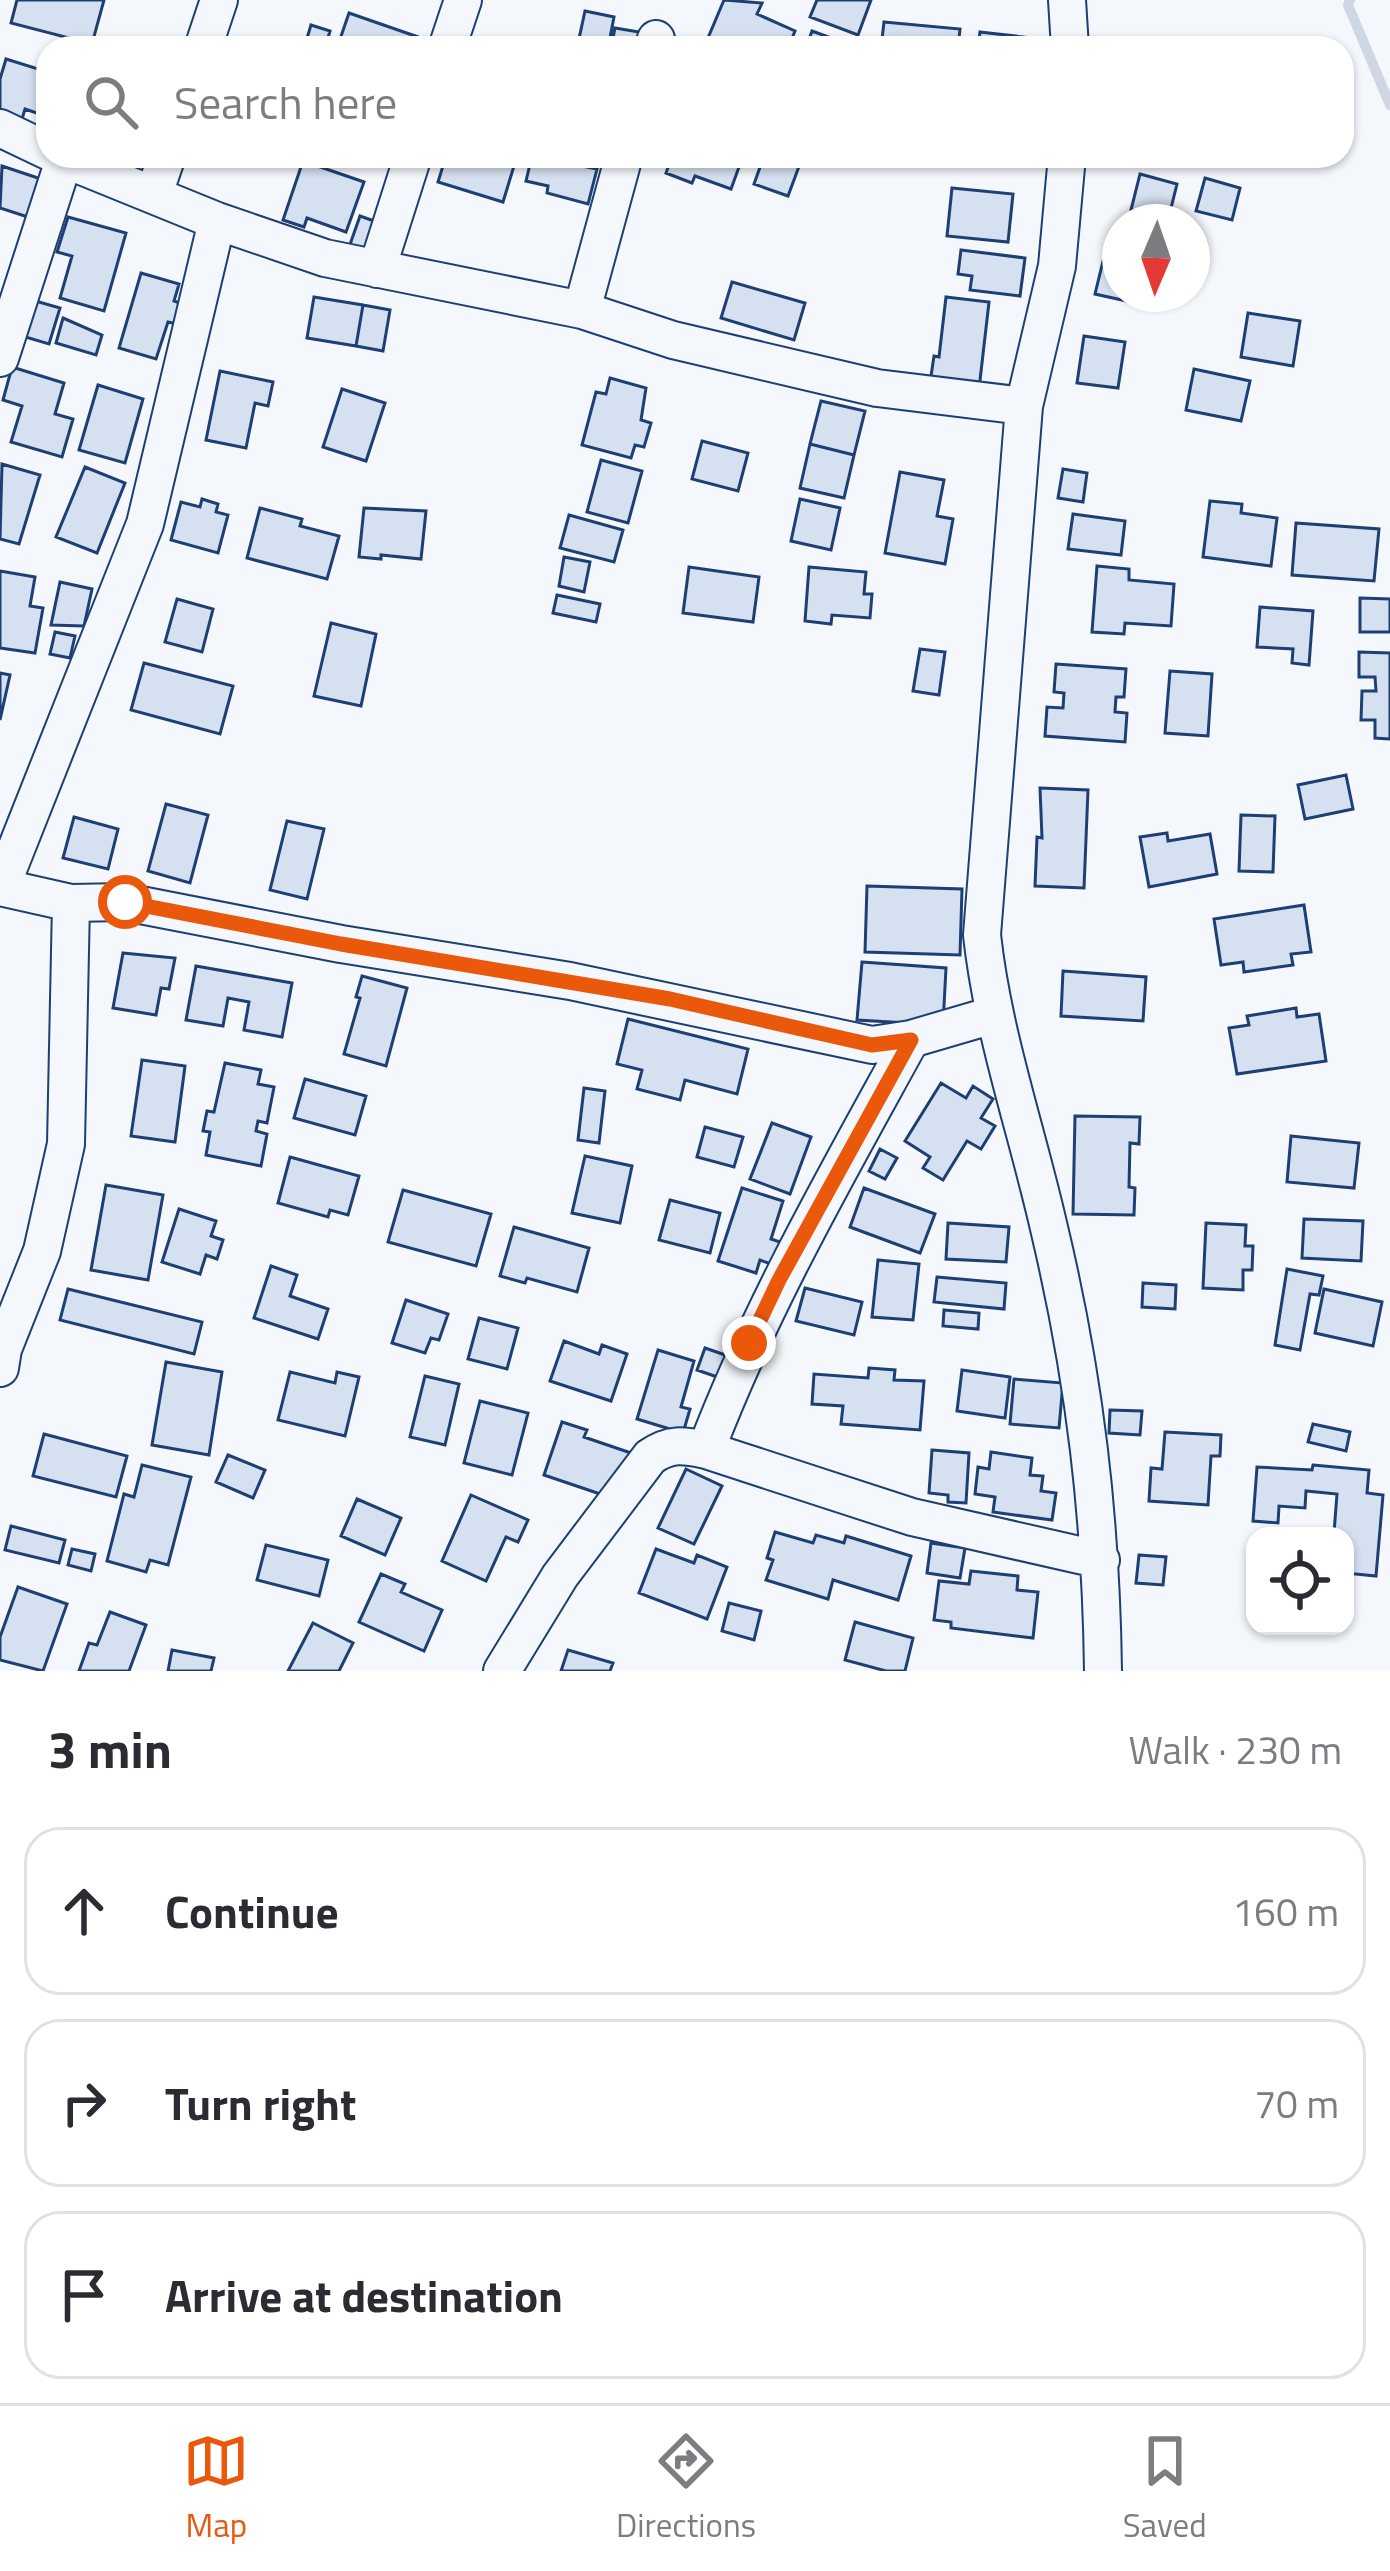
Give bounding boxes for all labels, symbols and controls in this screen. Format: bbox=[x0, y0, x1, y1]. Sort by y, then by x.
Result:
search box bbox=[36, 36, 1354, 168]
text: Search here bbox=[174, 68, 397, 136]
icon: search bbox=[78, 69, 144, 135]
north arrow bbox=[1102, 204, 1210, 312]
route start bbox=[98, 875, 152, 929]
route end bbox=[722, 1316, 776, 1370]
map controls bbox=[1246, 1527, 1354, 1635]
button: locate bbox=[1246, 1527, 1354, 1635]
text: 3 min bbox=[48, 1710, 172, 1788]
text: Walk · 230 m bbox=[1128, 1720, 1342, 1779]
text: Continue bbox=[165, 1877, 339, 1945]
icon: ahead bbox=[51, 1878, 117, 1944]
text: 160 m bbox=[1232, 1882, 1339, 1941]
text: Turn right bbox=[165, 2069, 356, 2137]
icon: right bbox=[51, 2070, 117, 2136]
text: 70 m bbox=[1254, 2074, 1339, 2133]
text: Arrive at destination bbox=[165, 2261, 563, 2329]
icon: arrive bbox=[51, 2262, 117, 2328]
tab: Map bbox=[183, 2428, 249, 2550]
tab: Directions bbox=[616, 2428, 756, 2550]
tab: Saved bbox=[1123, 2428, 1207, 2550]

